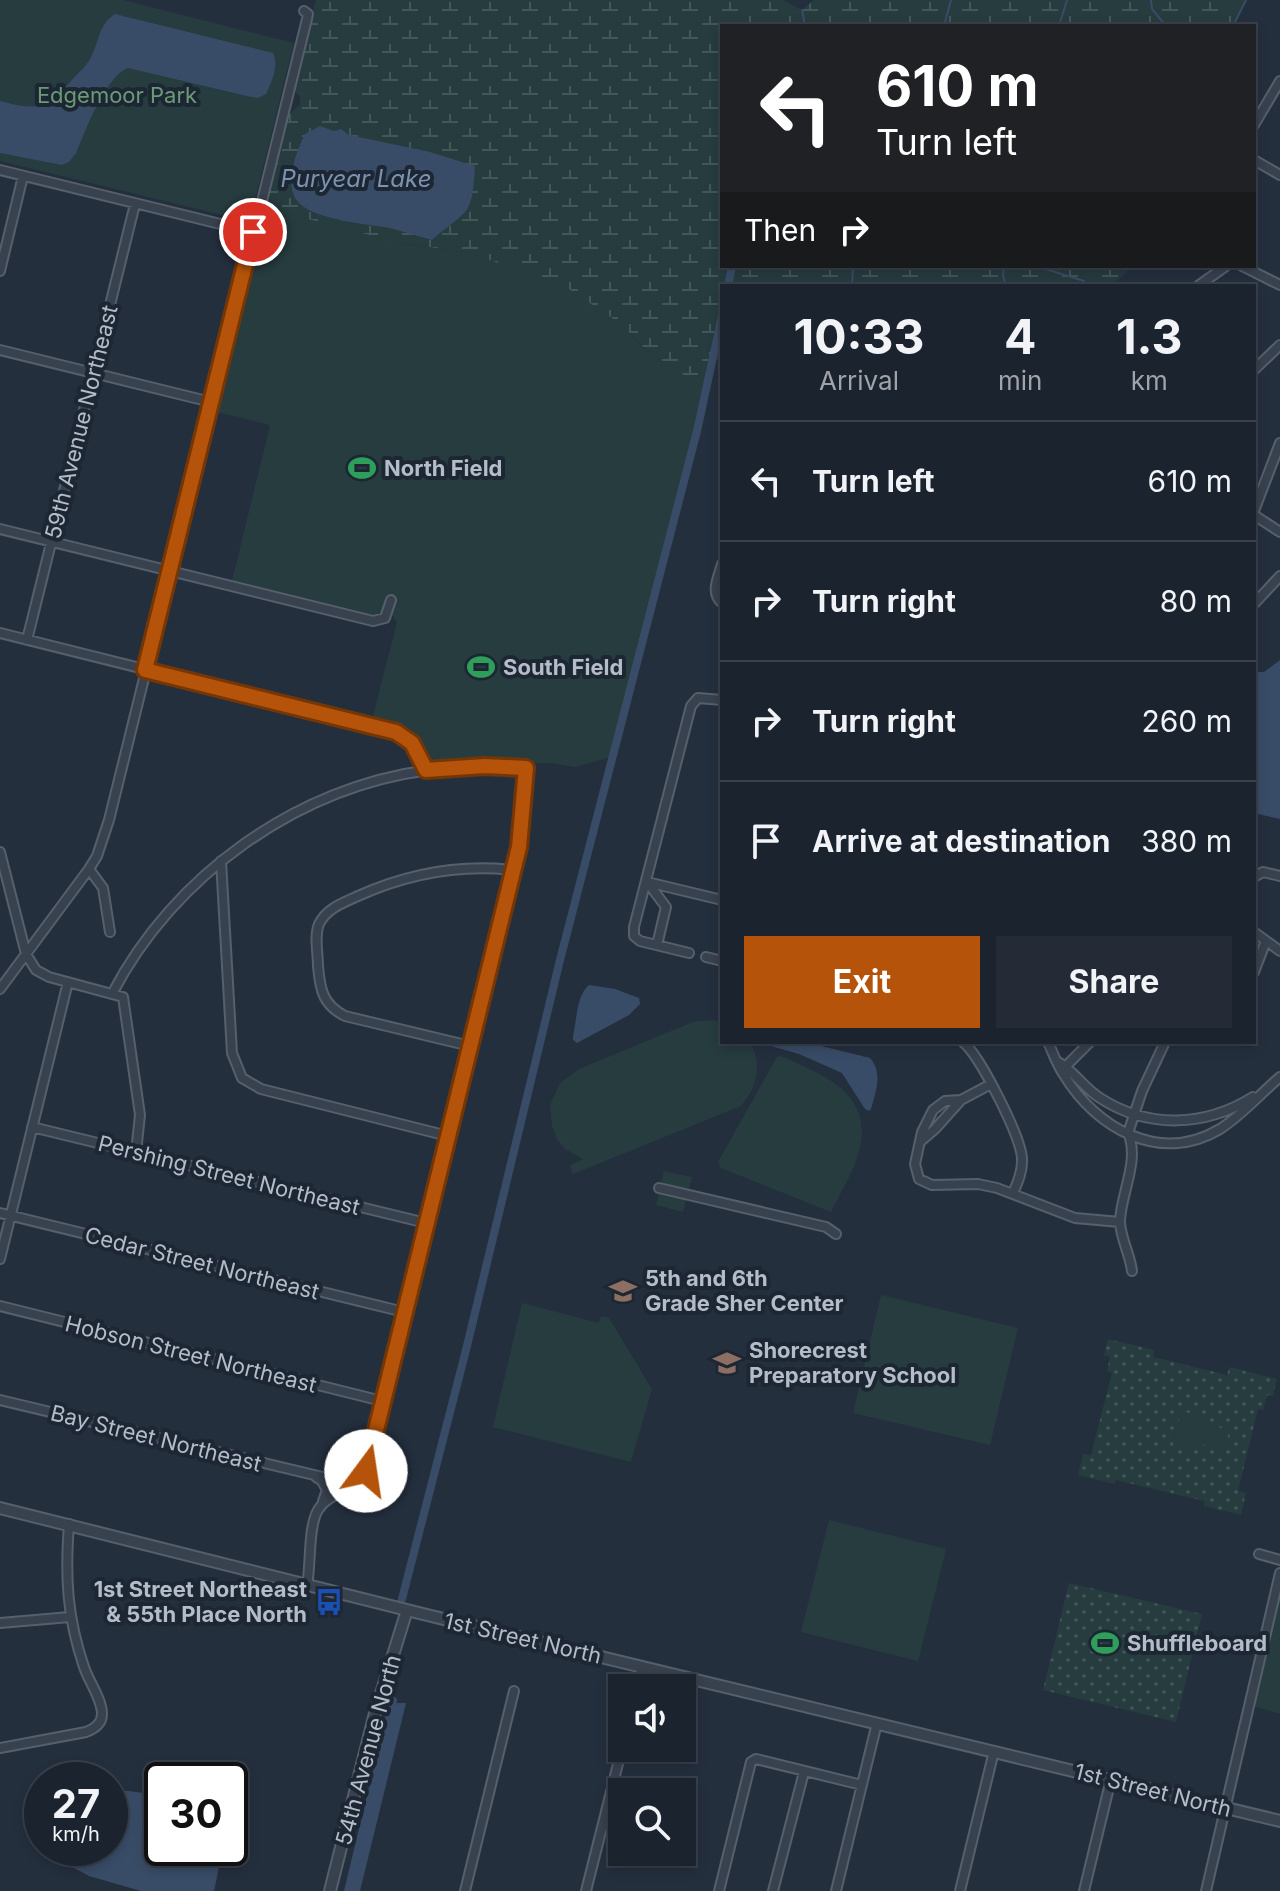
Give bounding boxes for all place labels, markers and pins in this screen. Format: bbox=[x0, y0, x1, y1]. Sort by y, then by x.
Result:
pin bbox=[219, 198, 287, 266]
sports icon: North Field bbox=[347, 453, 377, 483]
place label: North Field bbox=[384, 455, 502, 481]
sports icon: South Field bbox=[466, 652, 496, 682]
place label: South Field bbox=[503, 654, 623, 680]
place label: 5th and 6th Grade Sher Center bbox=[645, 1265, 844, 1316]
school or university icon: 5th and 6th Grade Sher Center bbox=[608, 1276, 638, 1306]
place label: Shorecrest Preparatory School bbox=[749, 1337, 956, 1388]
school or university icon: Shorecrest Preparatory School bbox=[712, 1348, 742, 1378]
place label: 1st Street Northeast & 55th Place North bbox=[94, 1576, 307, 1627]
bus stop icon: 1st Street Northeast & 55th Place North bbox=[314, 1587, 344, 1617]
sports icon: Shuffleboard bbox=[1090, 1628, 1120, 1658]
place label: Shuffleboard bbox=[1127, 1630, 1267, 1656]

